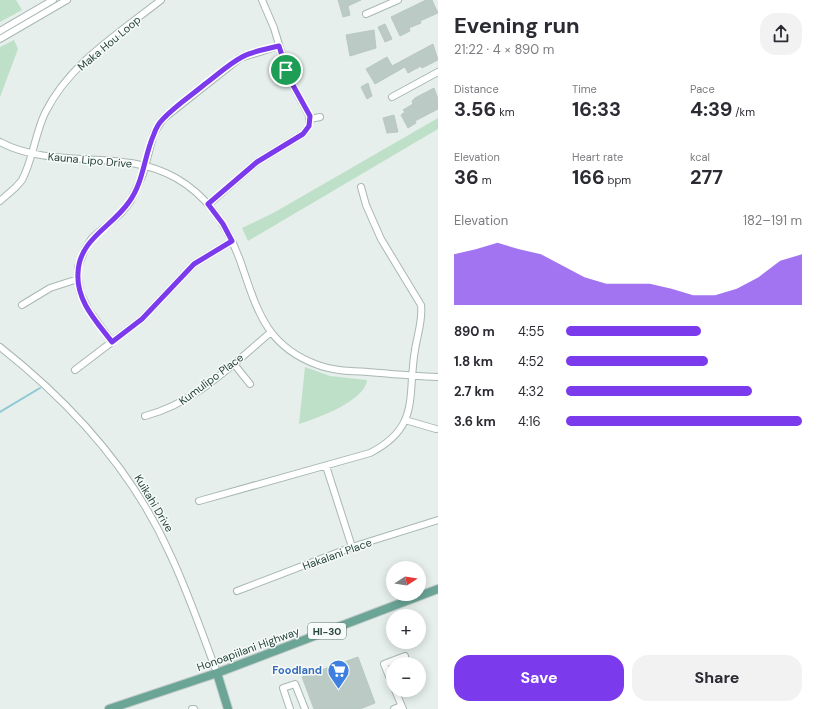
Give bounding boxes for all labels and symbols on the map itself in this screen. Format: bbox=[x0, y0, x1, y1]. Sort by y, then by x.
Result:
street label: Maka Hou Loop bbox=[74, 12, 144, 74]
pin bbox=[269, 53, 303, 87]
street label: Kauna Lipo Drive bbox=[47, 149, 133, 171]
street label: Kumulipo Place bbox=[176, 350, 246, 408]
street label: Kuikahi Drive bbox=[131, 472, 177, 534]
street label: Hakalani Place bbox=[300, 535, 374, 573]
north arrow bbox=[386, 561, 426, 601]
road number: HI-30 bbox=[308, 623, 346, 639]
street label: Honoapiilani Highway bbox=[195, 624, 301, 674]
supermarket icon: Foodland bbox=[325, 657, 351, 690]
place label: Foodland bbox=[272, 663, 322, 677]

